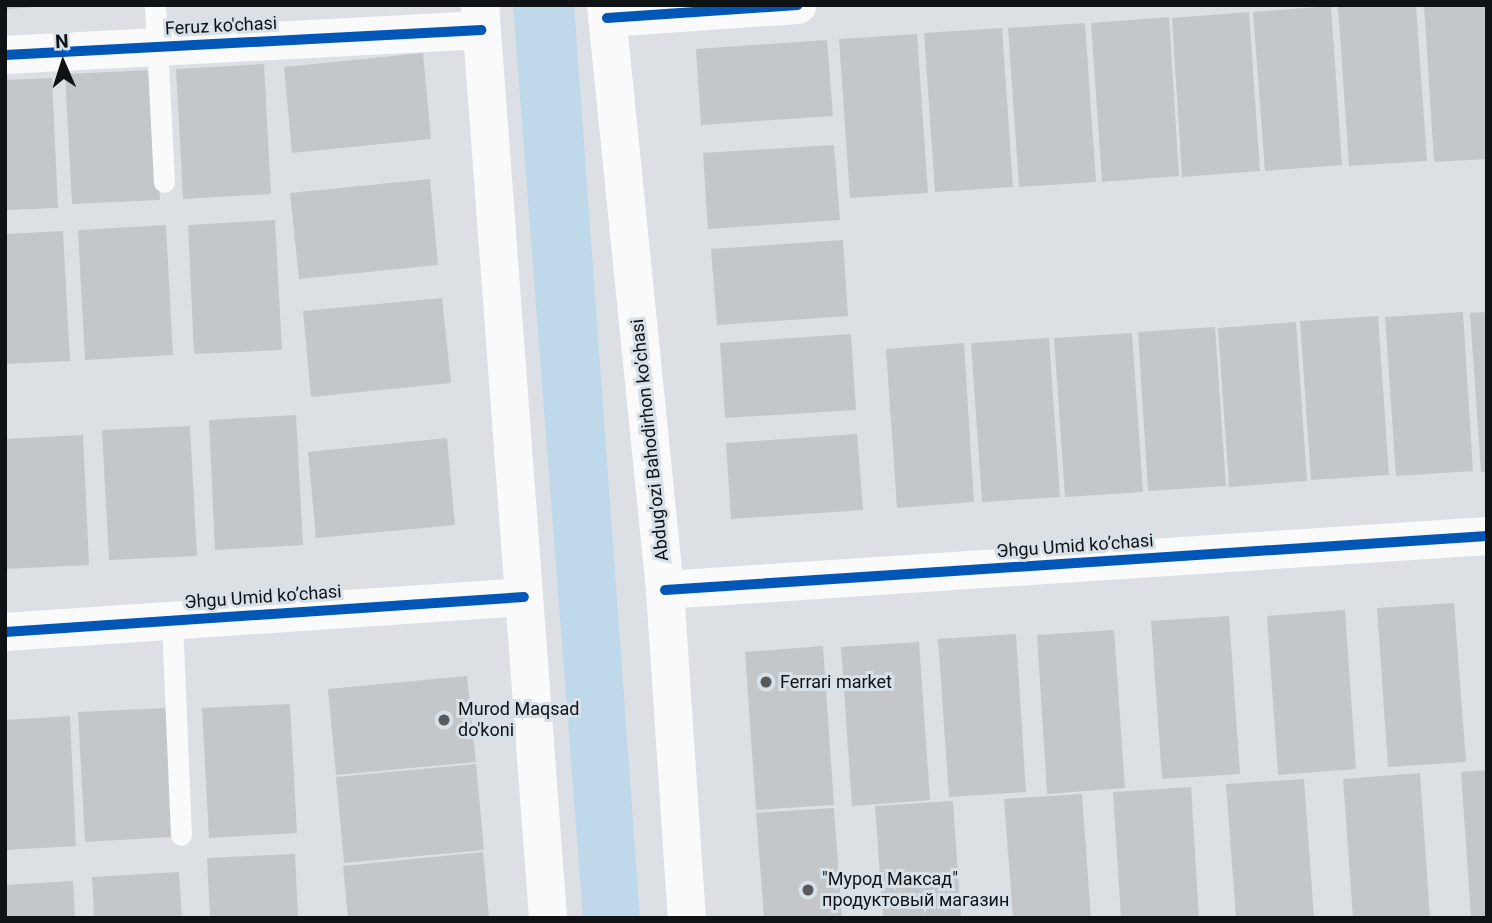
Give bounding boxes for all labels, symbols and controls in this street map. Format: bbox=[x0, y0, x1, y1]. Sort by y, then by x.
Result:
street label: Feruz ko'chasi bbox=[164, 12, 278, 40]
north arrow bbox=[28, 28, 98, 98]
text: N bbox=[55, 30, 69, 53]
street label: Abdug’ozi Bahodirhon ko’chasi bbox=[627, 318, 673, 562]
street label: Эhgu Umid ko’chasi bbox=[996, 530, 1154, 562]
street label: Эhgu Umid ko’chasi bbox=[184, 581, 342, 613]
place label: Ferrari market bbox=[780, 671, 892, 693]
marker: Ferrari market bbox=[758, 674, 774, 690]
place label: Murod Maqsad do'koni bbox=[458, 699, 579, 742]
marker: Murod Maqsad do'koni bbox=[436, 712, 452, 728]
place label: "Мурод Максад" продуктовый магазин bbox=[822, 869, 1009, 912]
marker: "Мурод Максад" продуктовый магазин bbox=[800, 882, 816, 898]

